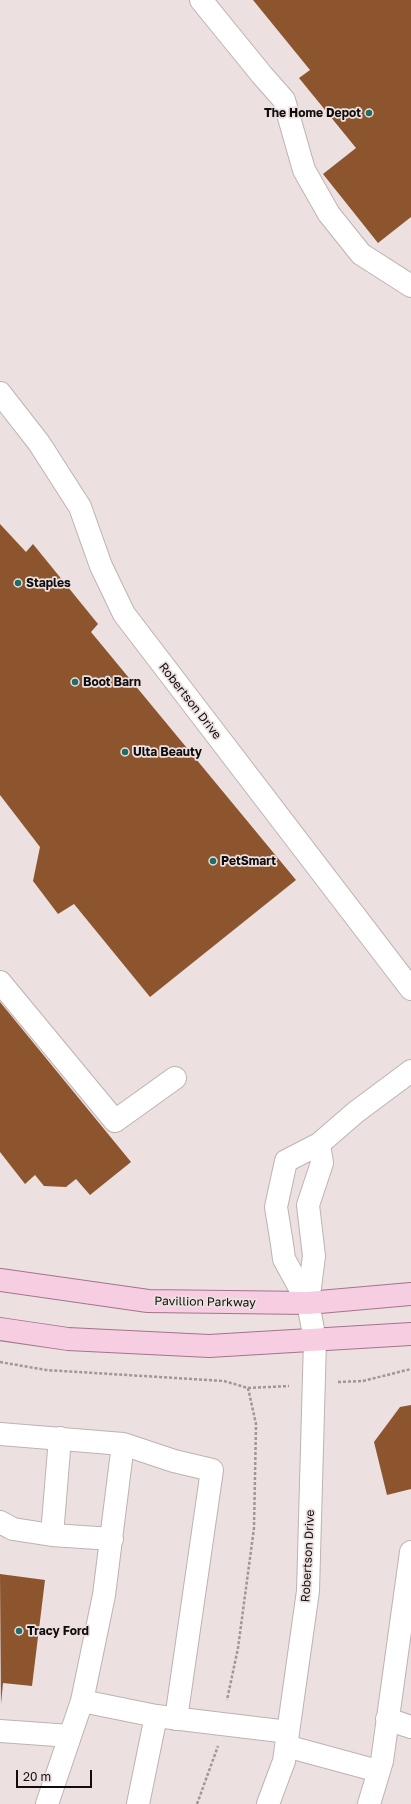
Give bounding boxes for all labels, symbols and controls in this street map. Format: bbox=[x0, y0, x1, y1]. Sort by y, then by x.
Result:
place label: The Home Depot bbox=[264, 106, 361, 120]
marker: The Home Depot bbox=[364, 108, 374, 118]
place label: Staples bbox=[26, 576, 71, 590]
marker: Staples bbox=[13, 578, 23, 588]
street label: Robertson Drive bbox=[156, 660, 224, 742]
place label: Boot Barn bbox=[83, 675, 141, 689]
marker: Boot Barn bbox=[70, 677, 80, 687]
place label: Ulta Beauty bbox=[133, 745, 202, 759]
marker: Ulta Beauty bbox=[120, 747, 130, 757]
place label: PetSmart bbox=[221, 854, 276, 868]
marker: PetSmart bbox=[208, 856, 218, 866]
street label: Pavillion Parkway bbox=[154, 1294, 256, 1310]
street label: Robertson Drive bbox=[298, 1509, 318, 1603]
place label: Tracy Ford bbox=[27, 1624, 89, 1638]
marker: Tracy Ford bbox=[14, 1626, 24, 1636]
scale bar bbox=[18, 1762, 94, 1788]
text: 20 m bbox=[23, 1769, 51, 1784]

